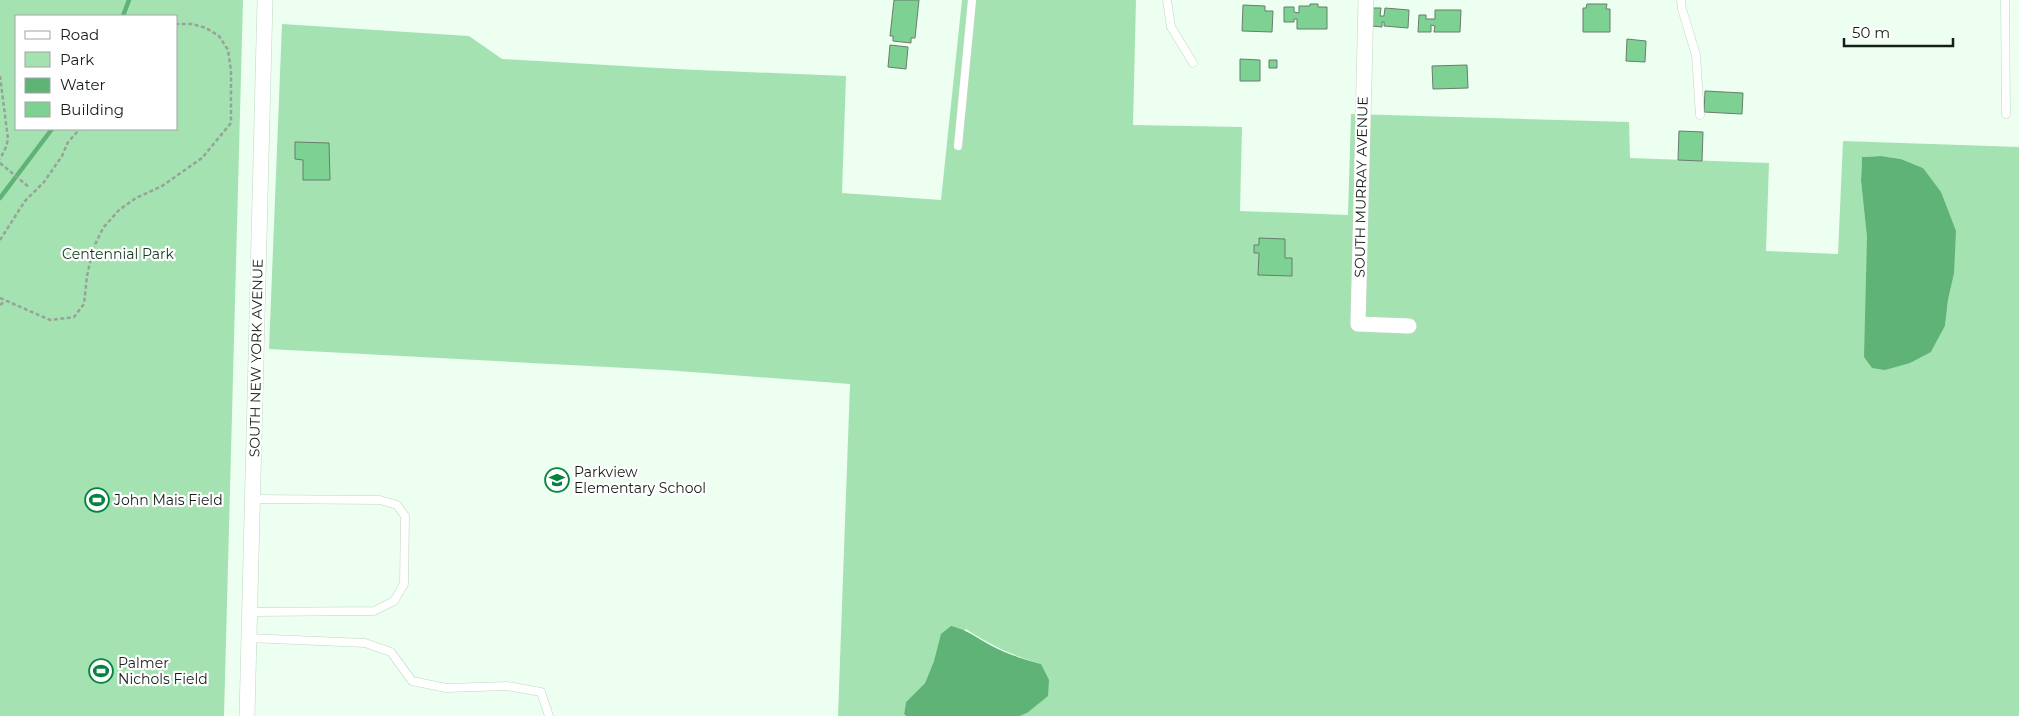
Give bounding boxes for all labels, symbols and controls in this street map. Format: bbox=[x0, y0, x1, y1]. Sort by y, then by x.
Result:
legend bbox=[15, 15, 178, 130]
scale bar bbox=[1844, 15, 1953, 47]
text: 50 m bbox=[1852, 23, 1890, 42]
text: Road bbox=[60, 25, 99, 44]
text: Park bbox=[60, 50, 94, 69]
text: Water bbox=[60, 75, 106, 94]
street label: SOUTH MURRAY AVENUE bbox=[1350, 96, 1372, 278]
text: Building bbox=[60, 100, 124, 119]
park label: Centennial Park bbox=[62, 245, 175, 263]
street label: SOUTH NEW YORK AVENUE bbox=[245, 259, 267, 457]
place label: Parkview Elementary School bbox=[574, 463, 706, 497]
school or university icon: Parkview Elementary School bbox=[544, 467, 570, 493]
sports icon: John Mais Field bbox=[84, 487, 110, 513]
place label: John Mais Field bbox=[113, 491, 223, 509]
place label: Palmer Nichols Field bbox=[118, 654, 208, 688]
sports icon: Palmer Nichols Field bbox=[88, 658, 114, 684]

